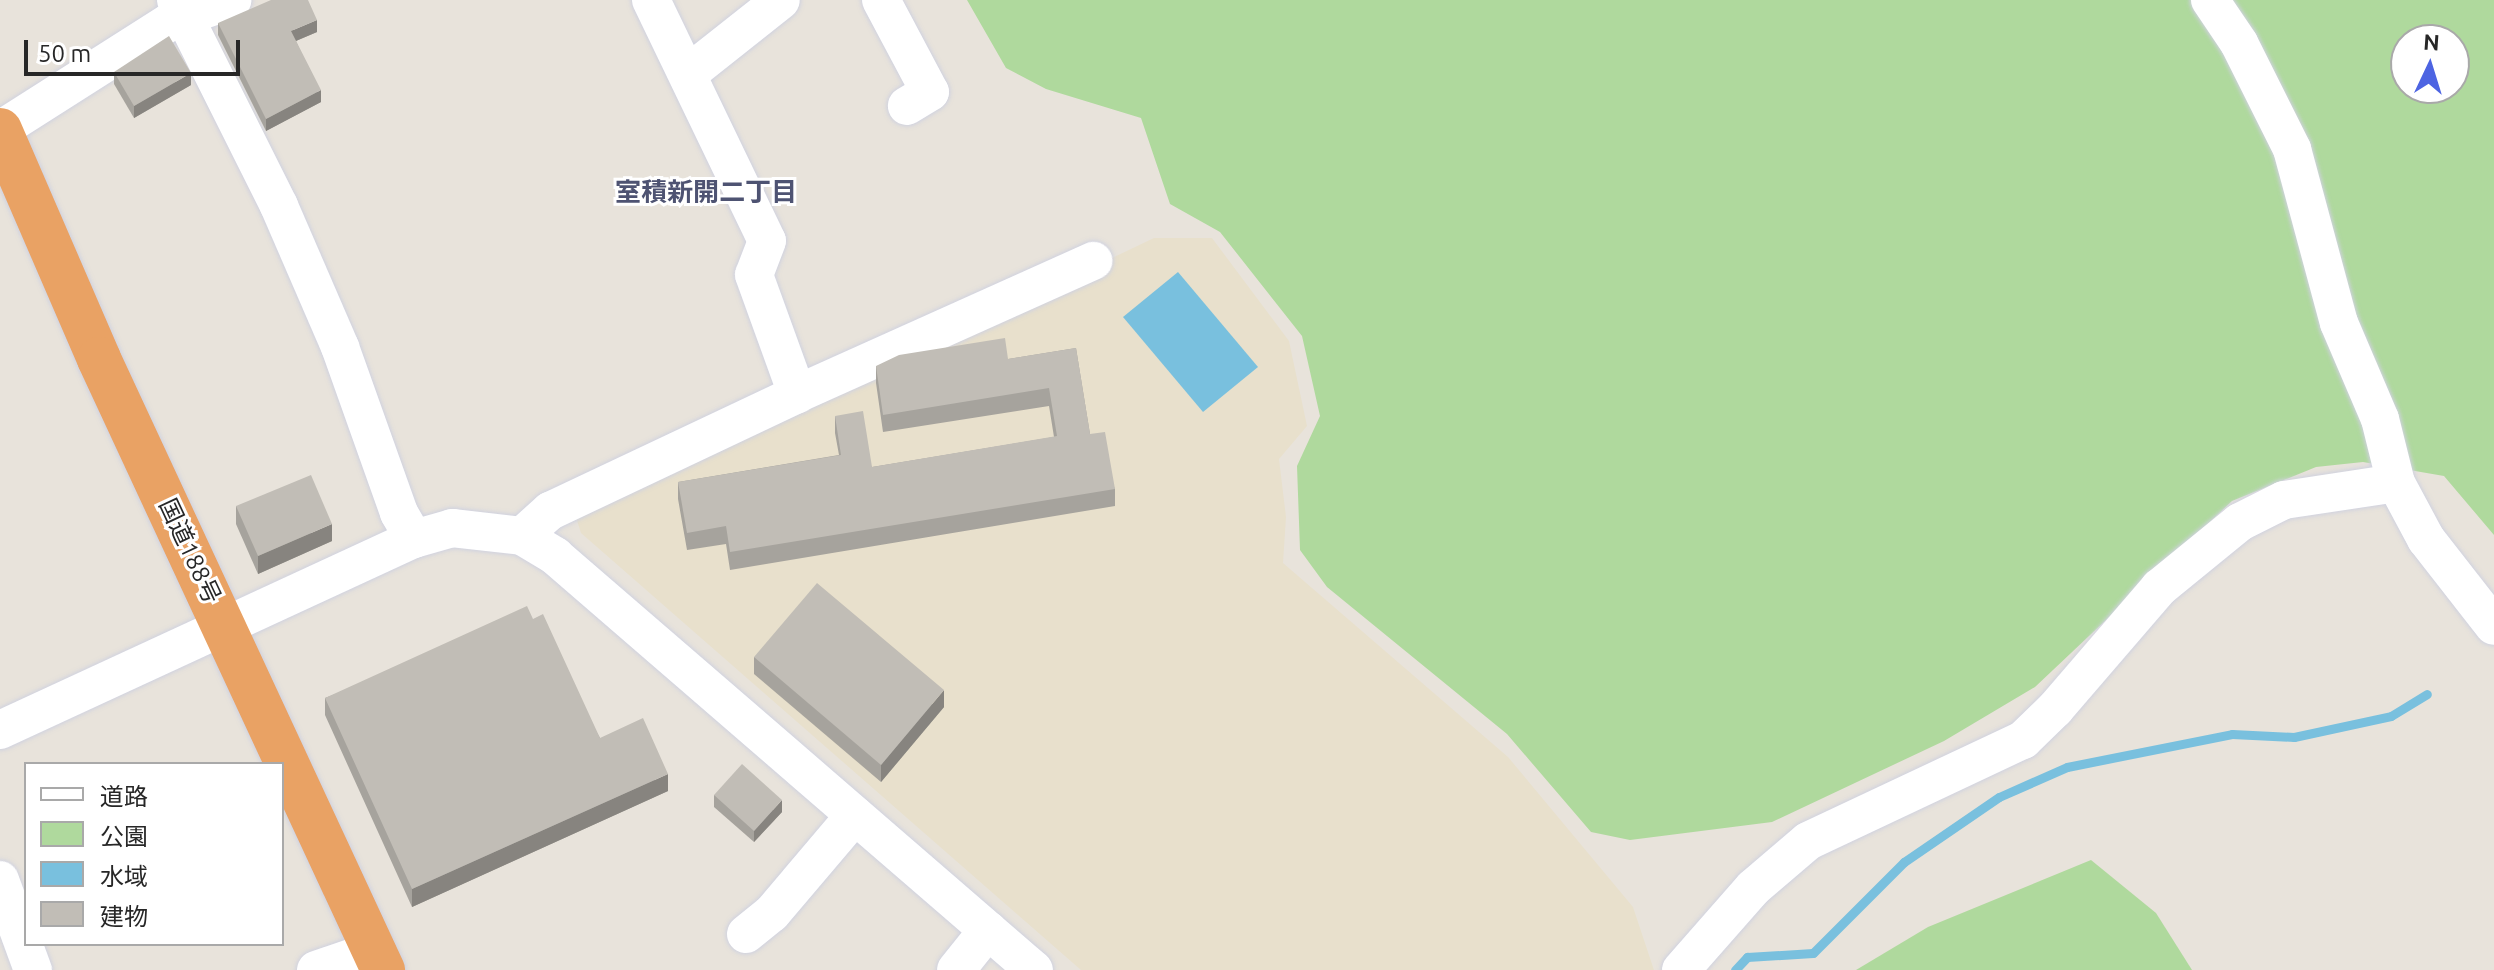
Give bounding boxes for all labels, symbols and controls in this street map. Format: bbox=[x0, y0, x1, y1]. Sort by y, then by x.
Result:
scale bar bbox=[28, 24, 244, 74]
north arrow bbox=[2390, 24, 2470, 104]
text: N bbox=[2422, 29, 2441, 55]
text: 50 m bbox=[38, 40, 91, 67]
district label: 室積新開二丁目 bbox=[615, 176, 797, 208]
street label: 国道188号 bbox=[153, 494, 227, 608]
legend bbox=[24, 762, 284, 946]
text: 道路 bbox=[100, 783, 148, 810]
text: 公園 bbox=[100, 823, 148, 850]
text: 水域 bbox=[100, 863, 148, 890]
text: 建物 bbox=[100, 903, 148, 930]

